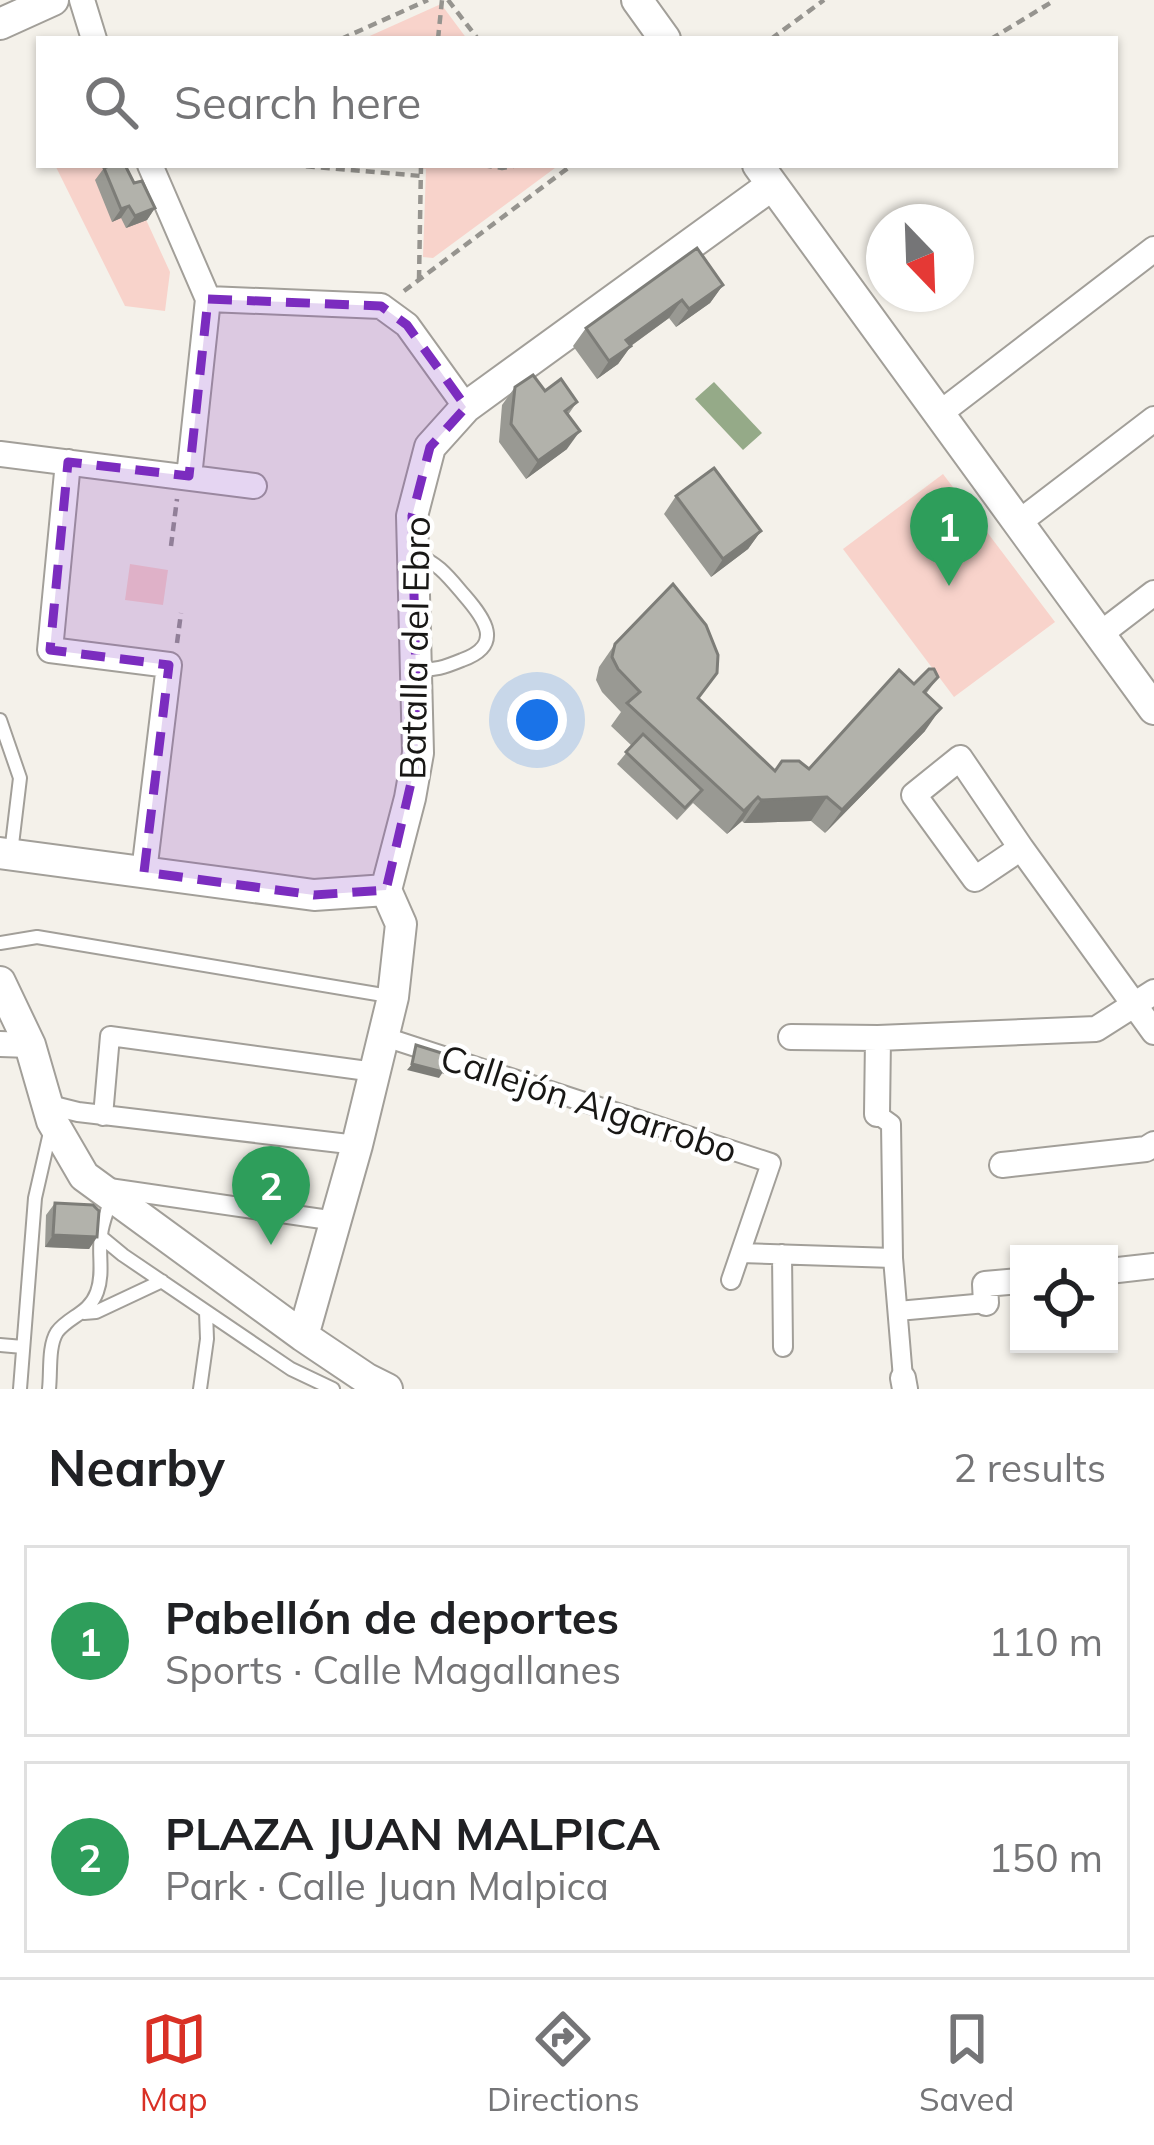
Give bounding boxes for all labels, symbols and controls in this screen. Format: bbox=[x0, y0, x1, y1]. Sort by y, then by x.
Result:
search box bbox=[36, 36, 1118, 168]
icon: search bbox=[78, 69, 144, 135]
text: Search here bbox=[174, 74, 421, 130]
north arrow bbox=[866, 204, 974, 312]
pin: 1 bbox=[910, 487, 988, 586]
street label: Batalla del Ebro bbox=[389, 516, 439, 780]
your location bbox=[507, 690, 567, 750]
street label: Callejón Algarrobo bbox=[435, 1034, 743, 1172]
pin: 2 bbox=[232, 1146, 310, 1245]
map controls bbox=[1010, 1245, 1118, 1353]
button: locate bbox=[1010, 1245, 1118, 1353]
text: Nearby bbox=[48, 1435, 225, 1499]
text: 2 results bbox=[953, 1443, 1106, 1492]
text: Pabellón de deportes bbox=[165, 1589, 619, 1645]
text: 1 bbox=[78, 1617, 102, 1666]
text: 110 m bbox=[988, 1617, 1103, 1666]
text: Sports · Calle Magallanes bbox=[165, 1645, 621, 1694]
text: PLAZA JUAN MALPICA bbox=[165, 1805, 660, 1861]
text: 2 bbox=[78, 1833, 102, 1882]
text: 150 m bbox=[988, 1833, 1103, 1882]
text: Park · Calle Juan Malpica bbox=[165, 1861, 609, 1910]
tab: Map bbox=[140, 2006, 208, 2119]
tab: Directions bbox=[487, 2006, 640, 2119]
tab: Saved bbox=[919, 2006, 1014, 2119]

